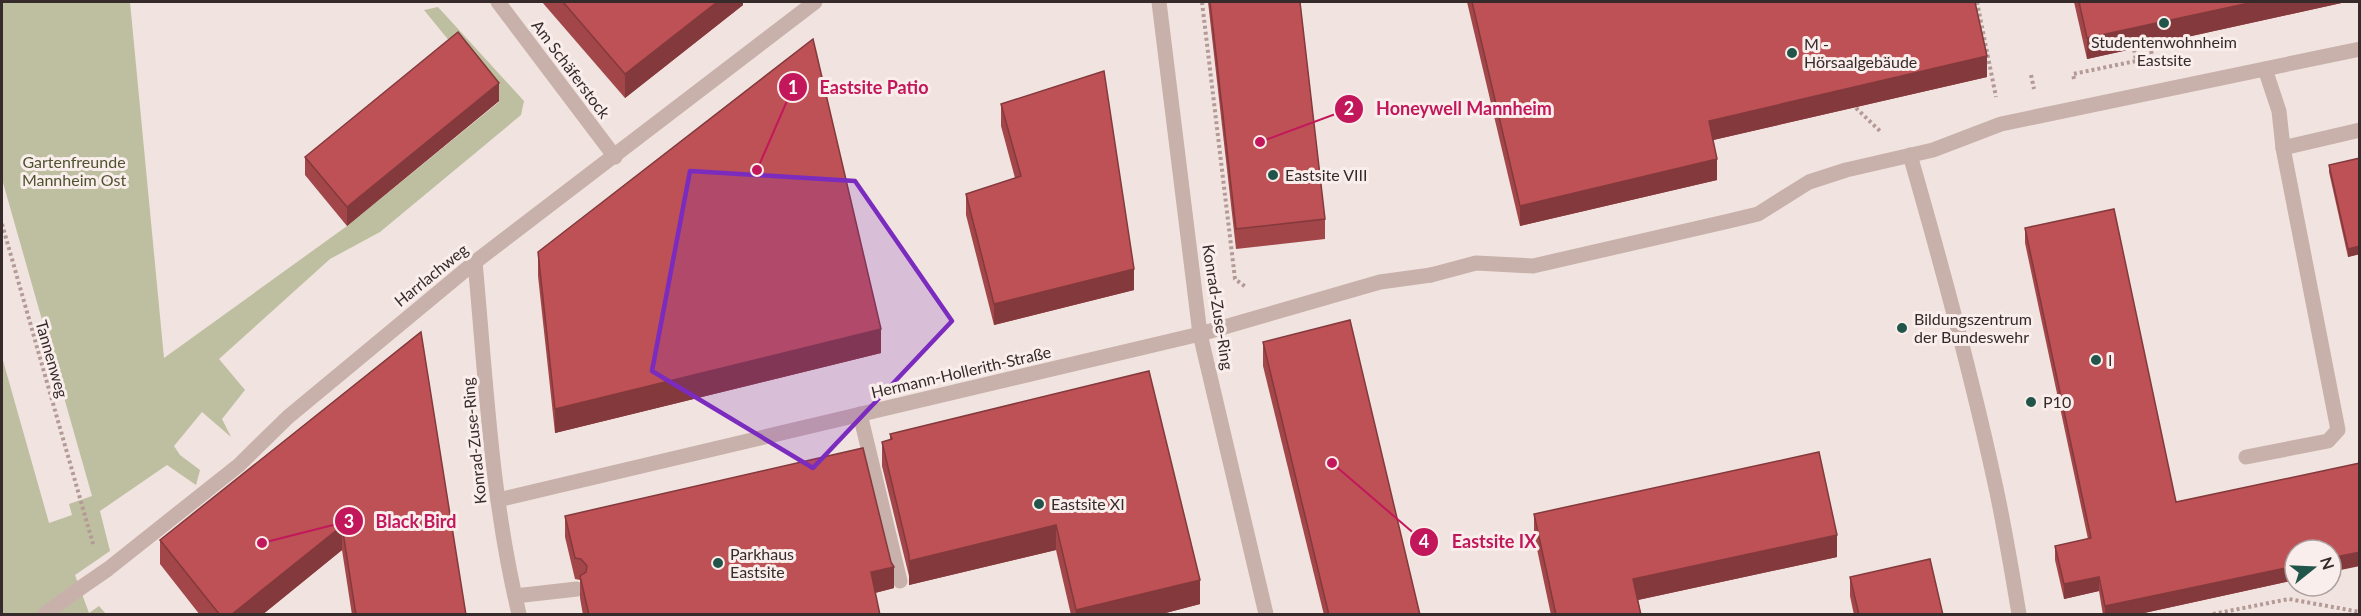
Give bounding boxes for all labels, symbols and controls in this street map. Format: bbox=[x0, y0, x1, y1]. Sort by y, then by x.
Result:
street label: Am Schäferstock bbox=[528, 16, 615, 122]
marker: Studentenwohnheim Eastsite bbox=[2157, 16, 2171, 30]
place label: Studentenwohnheim Eastsite bbox=[2091, 32, 2237, 69]
place label: M - Hörsaalgebäude bbox=[1804, 34, 1917, 71]
marker: M - Hörsaalgebäude bbox=[1785, 46, 1799, 60]
callout: Eastsite Patio bbox=[778, 69, 941, 105]
text: 1 bbox=[788, 76, 798, 98]
text: Eastsite Patio bbox=[820, 76, 928, 98]
callout: Honeywell Mannheim bbox=[1334, 91, 1564, 127]
text: 2 bbox=[1344, 97, 1354, 119]
text: Honeywell Mannheim bbox=[1376, 97, 1552, 119]
park label: Gartenfreunde Mannheim Ost bbox=[22, 152, 126, 189]
place label: Eastsite VIII bbox=[1285, 165, 1367, 184]
marker: Eastsite VIII bbox=[1266, 168, 1280, 182]
street label: Harrlachweg bbox=[390, 239, 471, 310]
street label: Konrad-Zuse-Ring bbox=[1199, 243, 1238, 371]
place label: Bildungszentrum der Bundeswehr bbox=[1914, 309, 2032, 346]
street label: Tannenweg bbox=[32, 318, 73, 400]
marker: Bildungszentrum der Bundeswehr bbox=[1895, 321, 1909, 335]
street label: Hermann-Hollerith-Straße bbox=[869, 342, 1053, 401]
place label: I bbox=[2108, 350, 2112, 369]
marker: I bbox=[2089, 353, 2103, 367]
street label: Konrad-Zuse-Ring bbox=[457, 377, 490, 505]
place label: P10 bbox=[2043, 392, 2071, 411]
marker: P10 bbox=[2024, 395, 2038, 409]
place label: Eastsite XI bbox=[1051, 494, 1125, 513]
marker: Eastsite XI bbox=[1032, 497, 1046, 511]
callout: Black Bird bbox=[334, 503, 468, 539]
text: 3 bbox=[344, 510, 354, 532]
text: Black Bird bbox=[376, 510, 456, 532]
callout: Eastsite IX bbox=[1409, 524, 1548, 560]
text: 4 bbox=[1419, 530, 1429, 552]
text: Eastsite IX bbox=[1452, 530, 1537, 552]
north arrow bbox=[2283, 538, 2343, 598]
place label: Parkhaus Eastsite bbox=[730, 544, 794, 581]
text: N bbox=[2317, 554, 2339, 572]
marker: Parkhaus Eastsite bbox=[711, 556, 725, 570]

